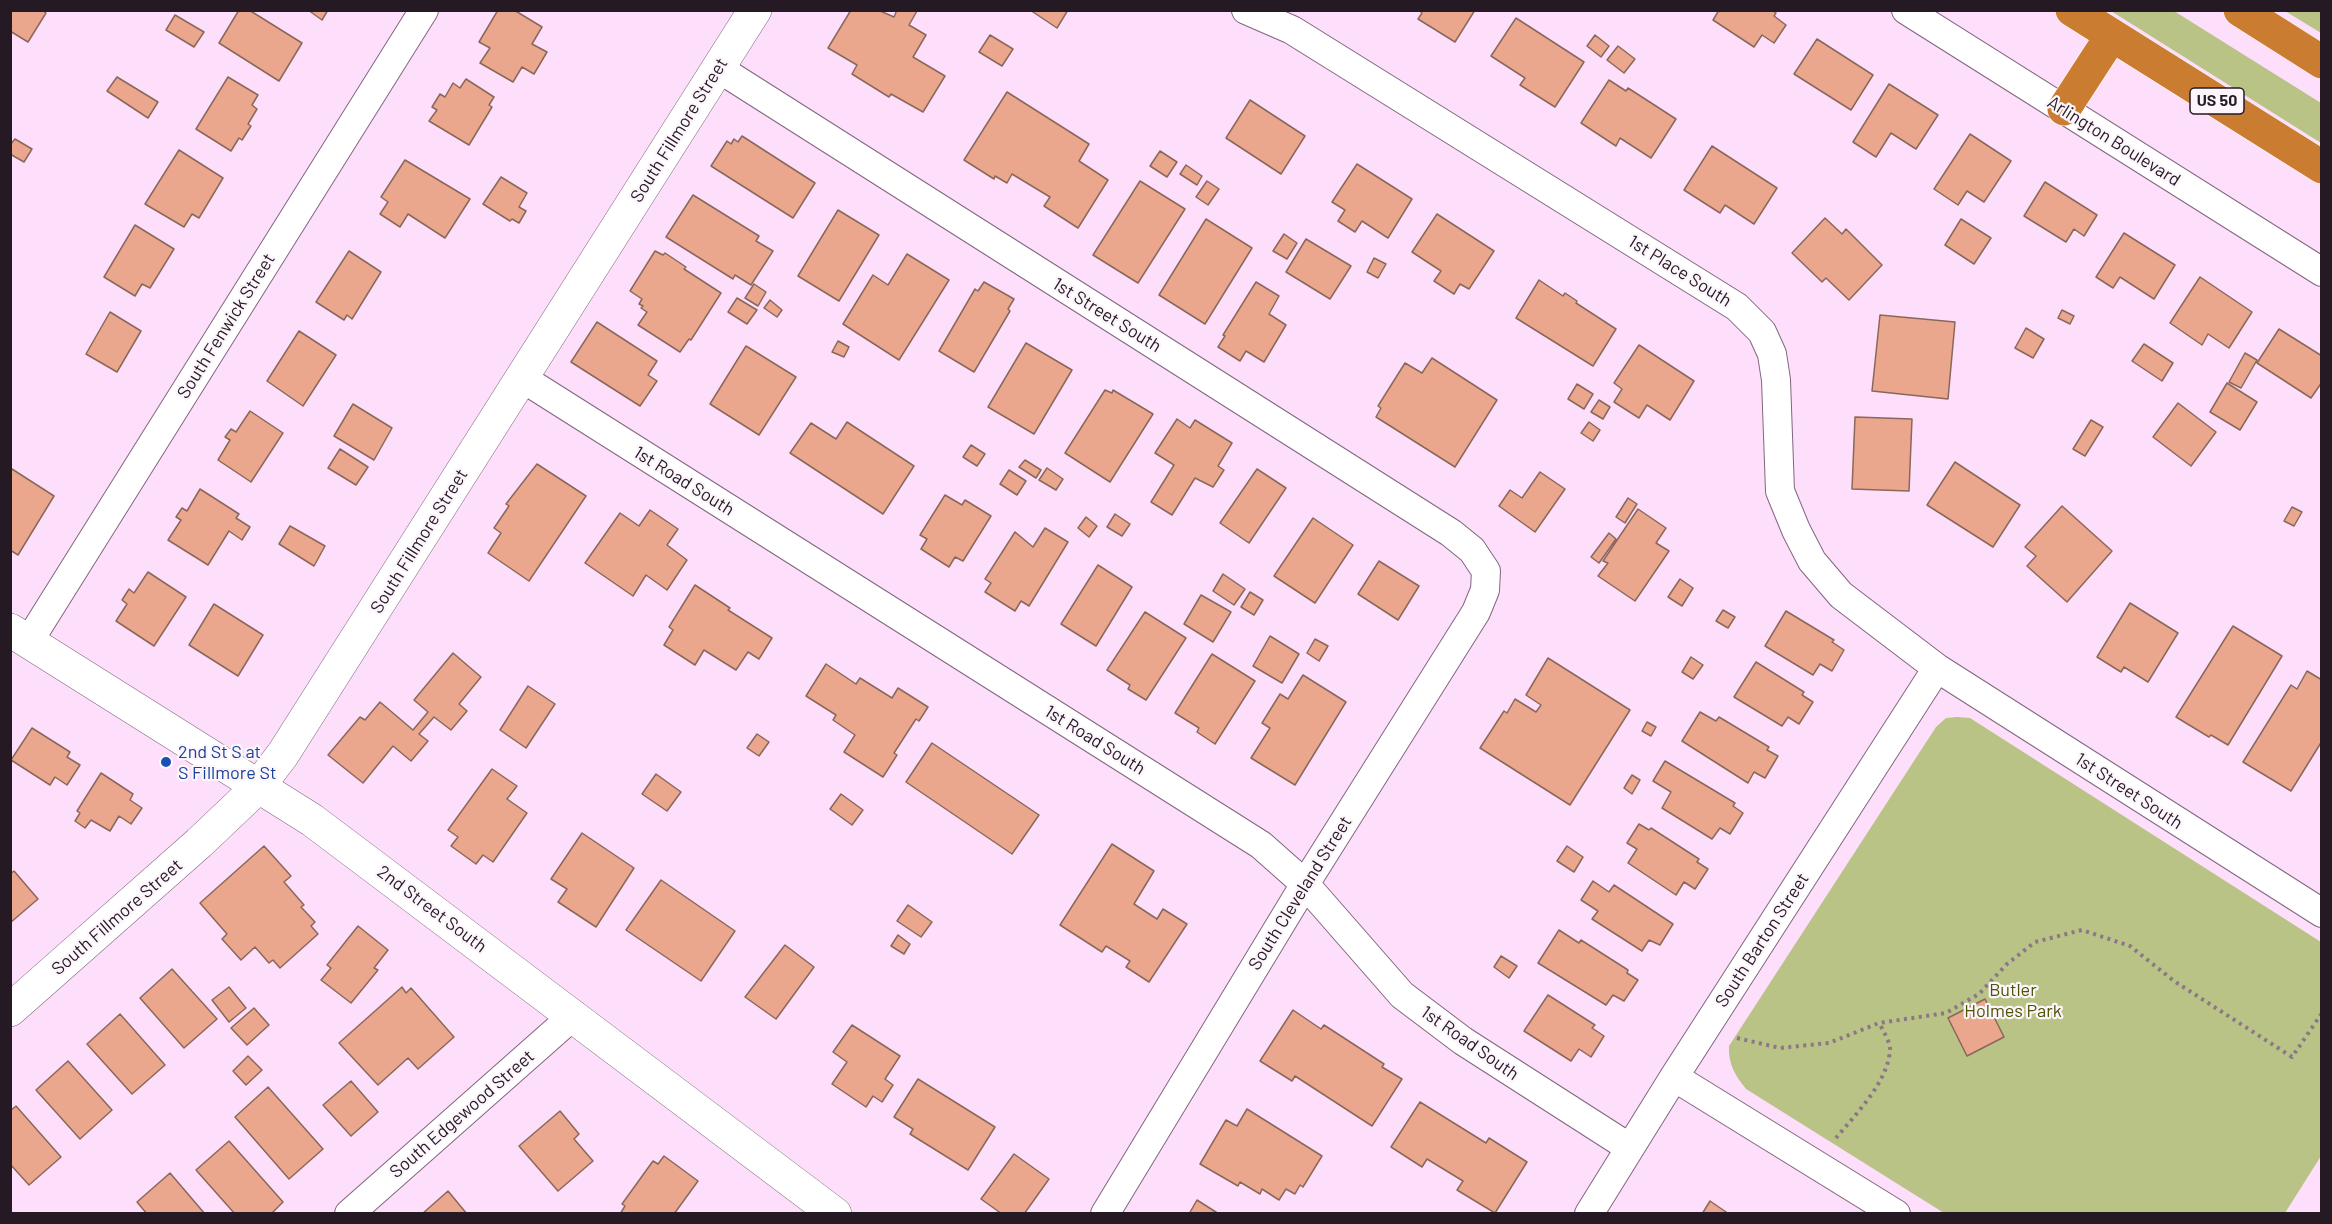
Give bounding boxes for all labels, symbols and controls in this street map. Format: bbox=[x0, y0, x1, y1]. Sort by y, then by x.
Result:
street label: South Fillmore Street bbox=[626, 54, 732, 206]
road number: US 50 bbox=[2190, 88, 2244, 114]
street label: Arlington Boulevard bbox=[2043, 91, 2185, 191]
street label: 1st Place South bbox=[1624, 231, 1736, 311]
street label: South Fenwick Street bbox=[173, 249, 279, 403]
street label: 1st Street South bbox=[1049, 273, 1165, 357]
street label: 1st Road South bbox=[630, 441, 738, 521]
street label: South Fillmore Street bbox=[366, 465, 472, 617]
street label: 1st Road South bbox=[1041, 700, 1149, 780]
place label: 2nd St S at S Fillmore St bbox=[178, 741, 276, 783]
street label: 1st Street South bbox=[2071, 748, 2187, 834]
marker: 2nd St S at S Fillmore St bbox=[159, 755, 173, 769]
street label: South Cleveland Street bbox=[1244, 812, 1356, 974]
street label: South Fillmore Street bbox=[47, 854, 187, 980]
street label: 2nd Street South bbox=[373, 861, 491, 957]
street label: South Barton Street bbox=[1711, 869, 1813, 1011]
park label: Butler Holmes Park bbox=[1964, 979, 2062, 1022]
street label: 1st Road South bbox=[1417, 1001, 1523, 1085]
street label: South Edgewood Street bbox=[385, 1045, 539, 1183]

